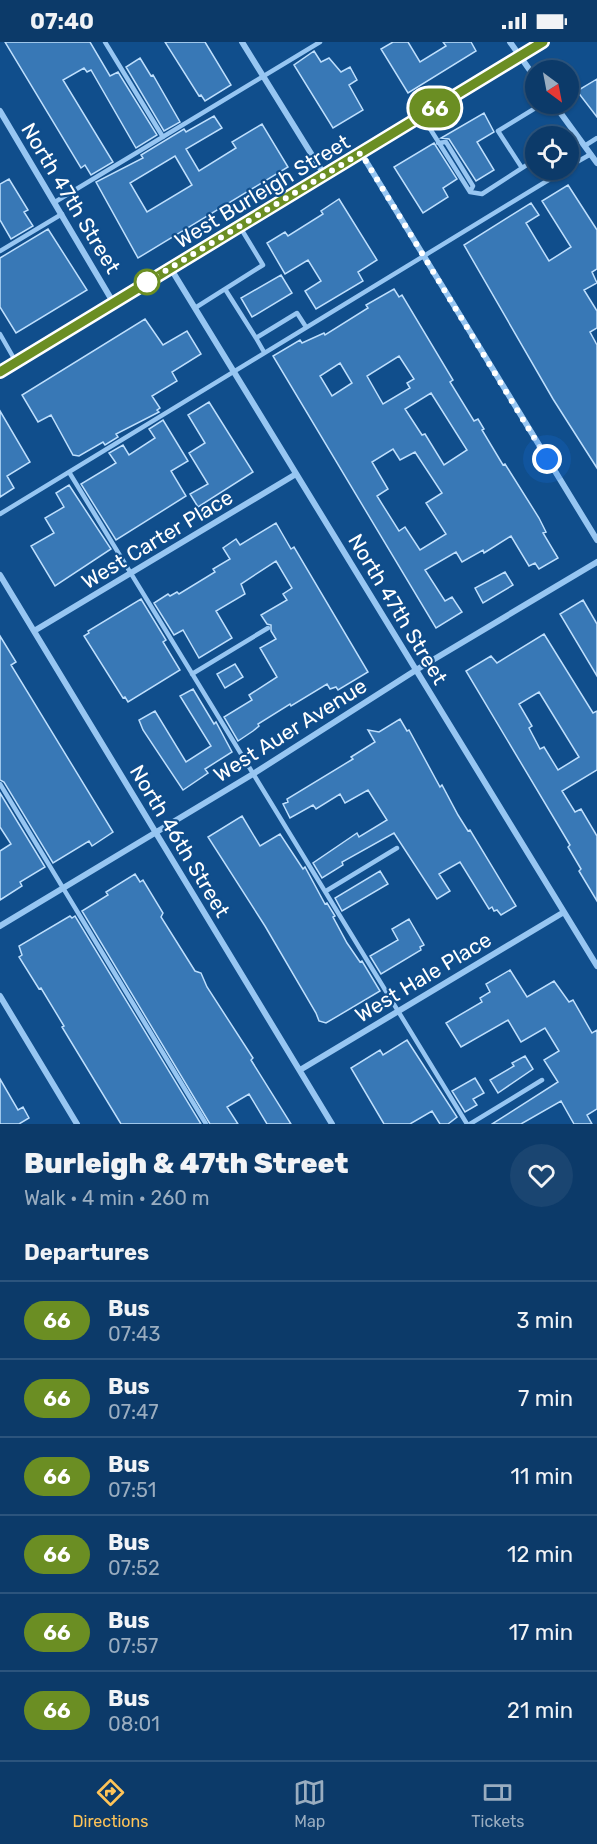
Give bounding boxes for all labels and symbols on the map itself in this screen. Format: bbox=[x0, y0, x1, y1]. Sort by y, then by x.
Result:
north arrow bbox=[525, 60, 579, 114]
line badge: 66 bbox=[408, 88, 462, 128]
street label: North 47th Street bbox=[16, 118, 126, 278]
street label: West Burleigh Street bbox=[170, 129, 354, 253]
unlabelled marker bbox=[134, 269, 160, 295]
your location bbox=[532, 444, 562, 474]
street label: West Carter Place bbox=[77, 484, 237, 594]
street label: North 47th Street bbox=[343, 529, 453, 689]
street label: West Auer Avenue bbox=[209, 673, 371, 787]
street label: North 46th Street bbox=[125, 760, 235, 922]
street label: West Hale Place bbox=[350, 927, 496, 1027]

